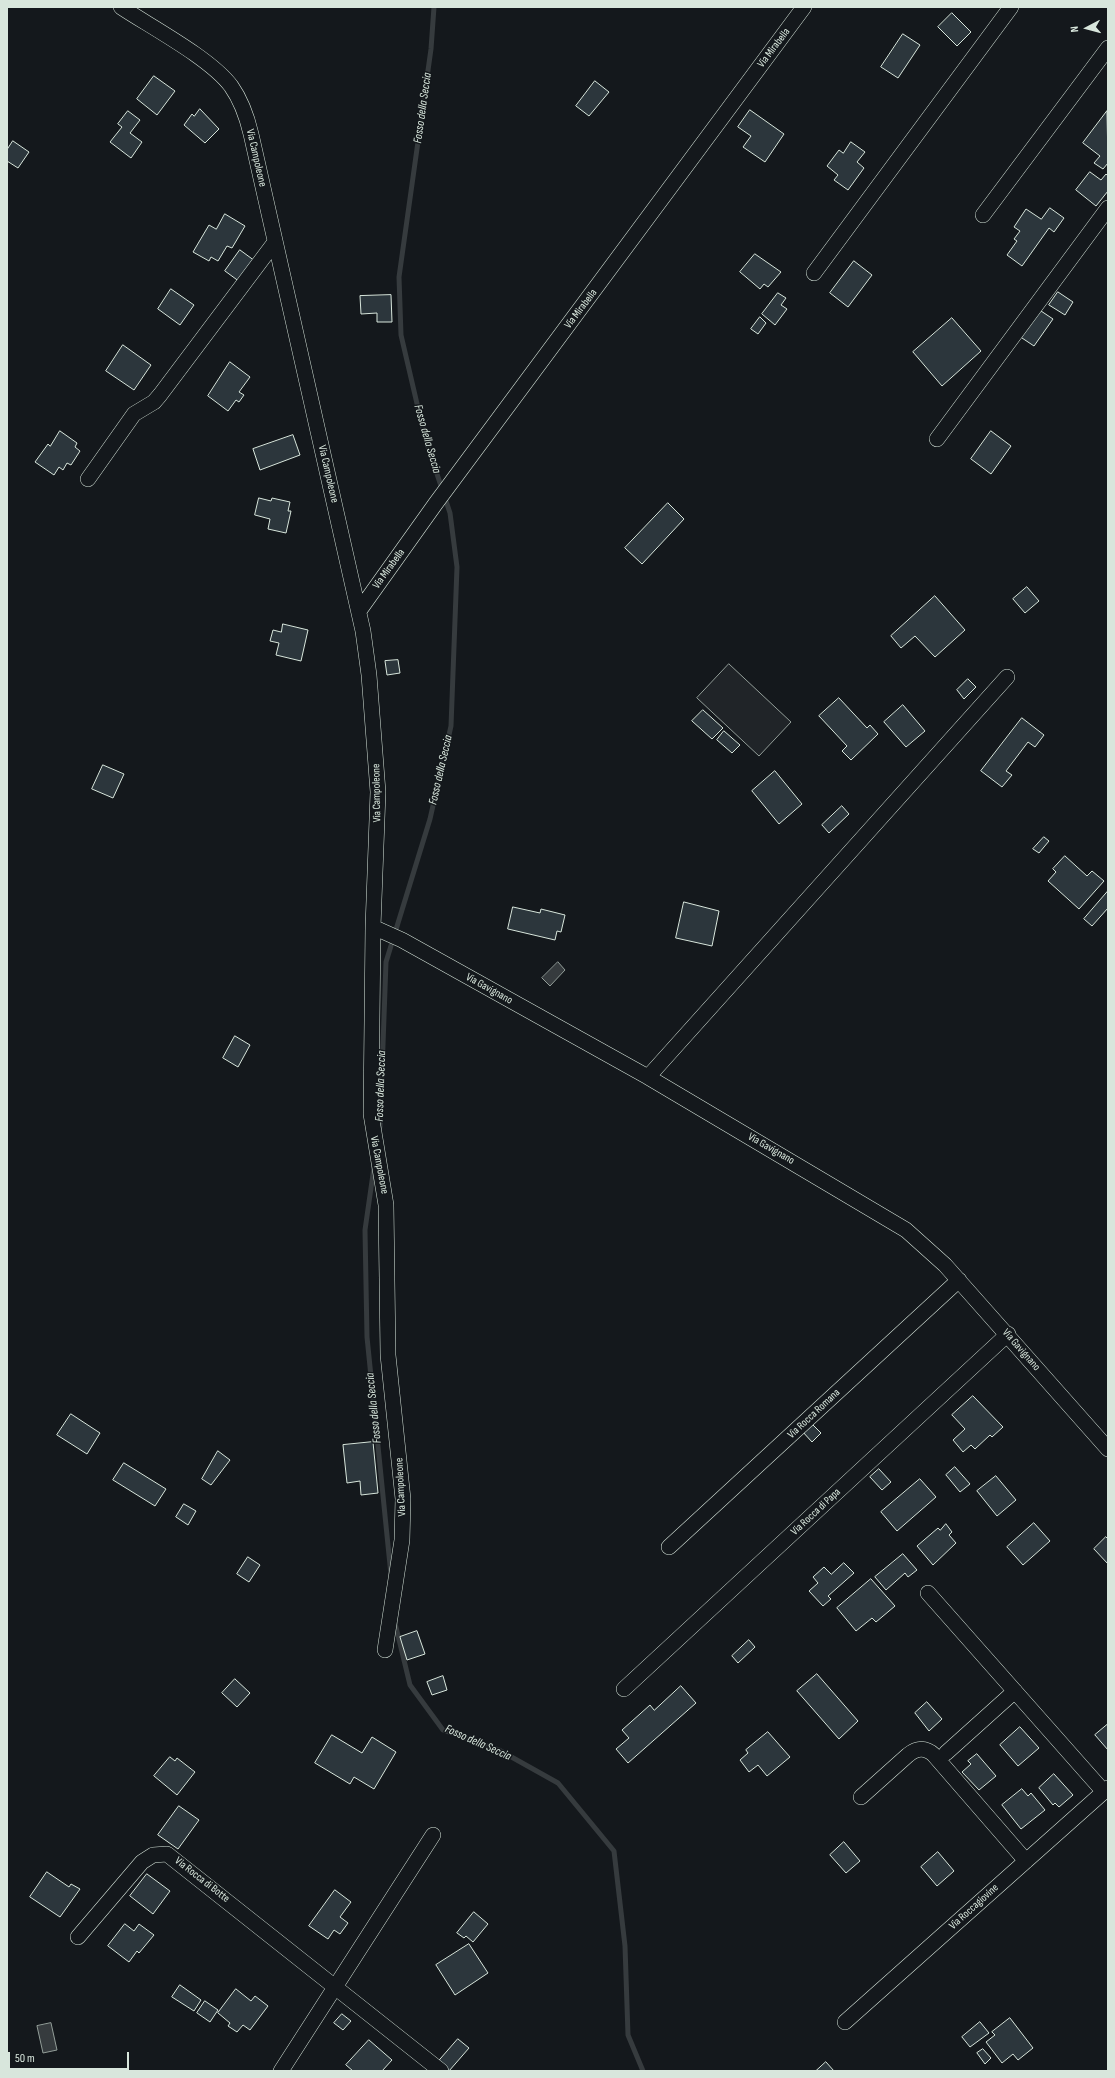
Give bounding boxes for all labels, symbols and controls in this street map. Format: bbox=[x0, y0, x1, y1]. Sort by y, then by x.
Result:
north arrow bbox=[1067, 8, 1107, 48]
street label: Via Mirabella bbox=[755, 26, 793, 70]
text: N bbox=[1068, 26, 1081, 33]
water label: Fosso della Seccia bbox=[411, 72, 435, 144]
street label: Via Campoleone bbox=[243, 128, 269, 188]
street label: Via Mirabella bbox=[562, 287, 600, 331]
water label: Fosso della Seccia bbox=[410, 403, 444, 475]
street label: Via Campoleone bbox=[315, 444, 341, 504]
street label: Via Mirabella bbox=[370, 546, 408, 592]
water label: Fosso della Seccia bbox=[426, 734, 456, 806]
street label: Via Campoleone bbox=[370, 764, 384, 822]
street label: Via Gavignano bbox=[463, 971, 515, 1007]
water label: Fosso della Seccia bbox=[373, 1050, 389, 1122]
street label: Via Gavignano bbox=[745, 1130, 797, 1168]
street label: Via Campoleone bbox=[367, 1135, 391, 1195]
street label: Via Gavignano bbox=[999, 1326, 1043, 1374]
water label: Fosso della Seccia bbox=[363, 1372, 385, 1444]
street label: Via Rocca Romana bbox=[785, 1386, 843, 1442]
street label: Via Campoleone bbox=[393, 1457, 409, 1517]
street label: Via Rocca di Papa bbox=[788, 1486, 844, 1538]
water label: Fosso della Seccia bbox=[443, 1722, 513, 1764]
street label: Via Rocca di Botte bbox=[172, 1854, 232, 1906]
street label: Via Roccagiovine bbox=[947, 1881, 1001, 1933]
scale bar bbox=[10, 2044, 131, 2070]
text: 50 m bbox=[15, 2051, 35, 2066]

